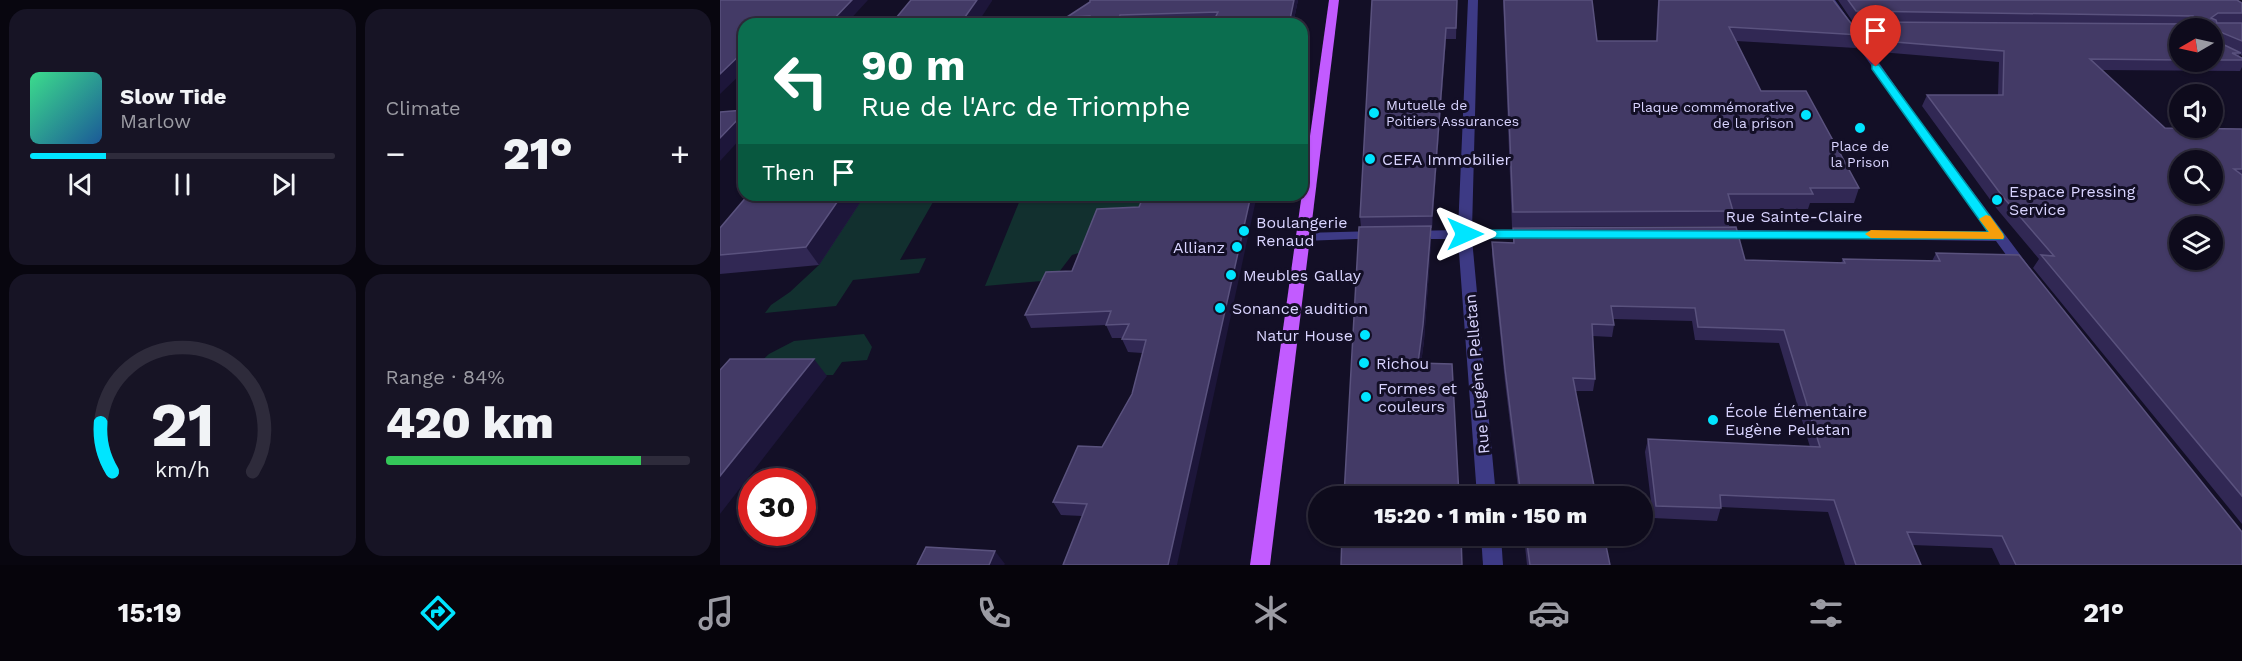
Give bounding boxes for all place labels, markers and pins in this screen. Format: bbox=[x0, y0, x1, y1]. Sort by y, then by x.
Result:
pin bbox=[1850, 5, 1901, 67]
place label: Mutuelle de Poitiers Assurances bbox=[1386, 97, 1519, 129]
place label: Plaque commémorative de la prison bbox=[1632, 99, 1794, 131]
marker: Mutuelle de Poitiers Assurances bbox=[1367, 106, 1381, 120]
marker: Plaque commémorative de la prison bbox=[1799, 108, 1813, 122]
marker: Place de la Prison bbox=[1853, 121, 1867, 135]
place label: Place de la Prison bbox=[1830, 138, 1890, 170]
place label: CEFA Immobilier bbox=[1382, 150, 1512, 169]
marker: CEFA Immobilier bbox=[1363, 152, 1377, 166]
place label: Espace Pressing Service bbox=[2009, 182, 2136, 219]
marker: Espace Pressing Service bbox=[1990, 193, 2004, 207]
place label: Boulangerie Renaud bbox=[1256, 213, 1348, 250]
marker: Boulangerie Renaud bbox=[1237, 224, 1251, 238]
place label: Allianz bbox=[1173, 238, 1225, 257]
marker: Allianz bbox=[1230, 240, 1244, 254]
place label: Meubles Gallay bbox=[1243, 266, 1362, 285]
marker: Meubles Gallay bbox=[1224, 268, 1238, 282]
place label: Sonance audition bbox=[1232, 299, 1368, 318]
marker: Sonance audition bbox=[1213, 301, 1227, 315]
place label: Natur House bbox=[1256, 326, 1353, 345]
marker: Natur House bbox=[1358, 328, 1372, 342]
place label: Richou bbox=[1376, 354, 1429, 373]
marker: Richou bbox=[1357, 356, 1371, 370]
place label: Formes et couleurs bbox=[1378, 379, 1457, 416]
marker: Formes et couleurs bbox=[1359, 390, 1373, 404]
place label: École Élémentaire Eugène Pelletan bbox=[1725, 402, 1867, 439]
marker: École Élémentaire Eugène Pelletan bbox=[1706, 413, 1720, 427]

